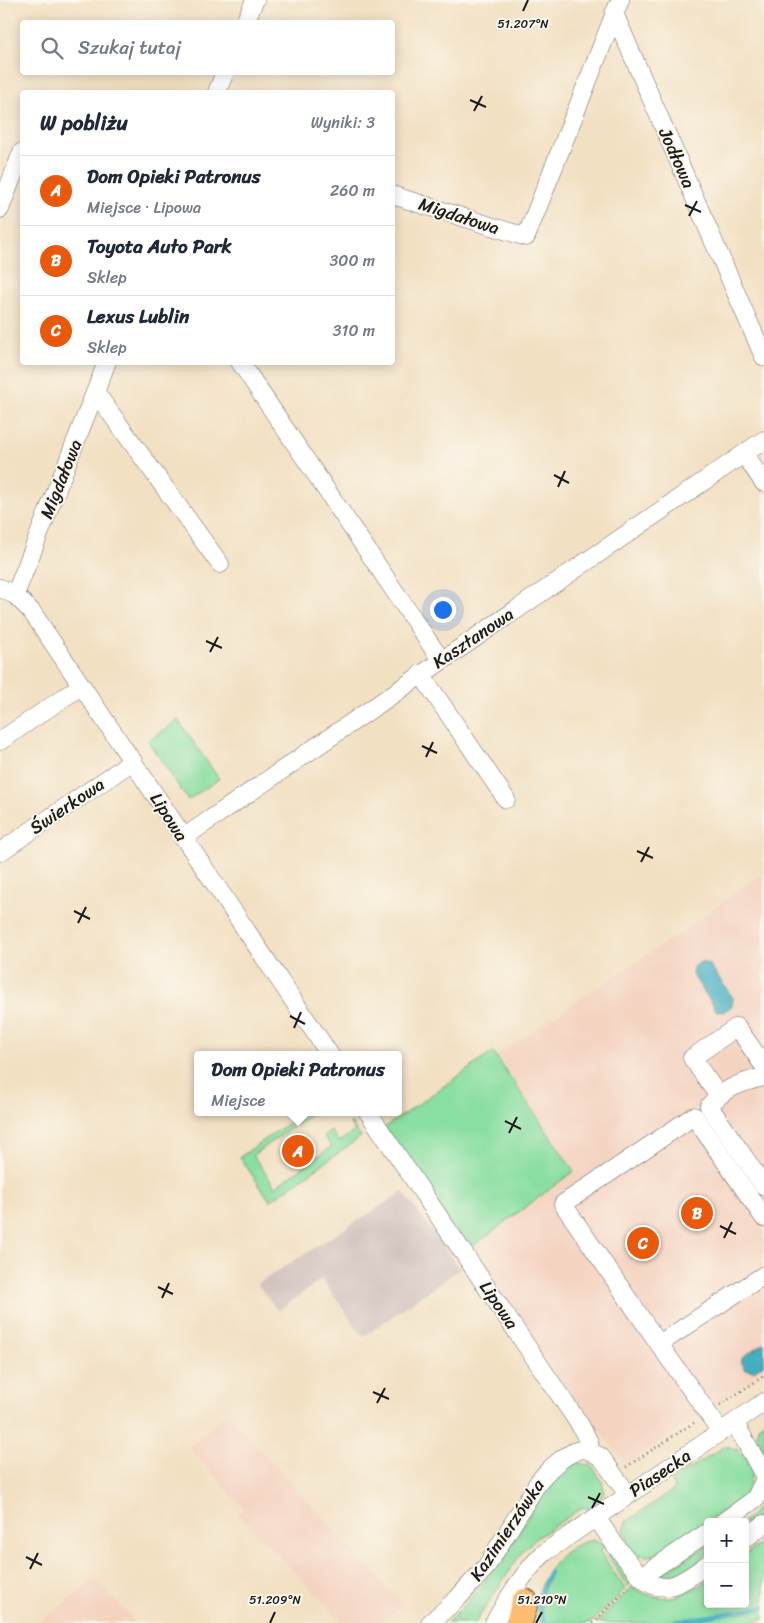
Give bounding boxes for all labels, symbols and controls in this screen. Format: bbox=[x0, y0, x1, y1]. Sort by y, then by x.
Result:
text: 51.207°N bbox=[498, 13, 549, 35]
search box bbox=[20, 20, 395, 75]
text: Szukaj tutaj bbox=[78, 31, 181, 64]
icon: search bbox=[38, 34, 66, 62]
text: W pobliżu bbox=[40, 104, 128, 142]
text: Wyniki: 3 bbox=[311, 108, 375, 137]
street label: Jodłowa bbox=[649, 122, 705, 194]
text: Dom Opieki Patronus bbox=[87, 160, 260, 193]
text: A bbox=[51, 176, 61, 205]
text: 260 m bbox=[330, 176, 375, 205]
street label: Migdałowa bbox=[414, 188, 504, 244]
text: Miejsce · Lipowa bbox=[87, 193, 201, 222]
text: Toyota Auto Park bbox=[87, 230, 232, 263]
text: B bbox=[51, 246, 61, 275]
text: 300 m bbox=[330, 246, 375, 275]
text: Sklep bbox=[87, 263, 127, 292]
text: Lexus Lublin bbox=[87, 300, 189, 333]
text: C bbox=[51, 316, 61, 345]
text: 310 m bbox=[333, 316, 375, 345]
text: Sklep bbox=[87, 333, 127, 362]
street label: Migdałowa bbox=[31, 434, 91, 524]
your location bbox=[430, 597, 456, 623]
street label: Kasztanowa bbox=[425, 599, 521, 677]
street label: Świerkowa bbox=[23, 769, 111, 843]
street label: Lipowa bbox=[141, 786, 197, 848]
popup bbox=[194, 1051, 402, 1116]
text: Dom Opieki Patronus bbox=[211, 1053, 385, 1086]
text: Miejsce bbox=[211, 1086, 265, 1115]
pin: A bbox=[282, 1132, 314, 1170]
pin: B bbox=[681, 1194, 713, 1232]
pin: C bbox=[627, 1224, 659, 1262]
street label: Lipowa bbox=[471, 1274, 527, 1336]
street label: Piasecka bbox=[622, 1440, 698, 1506]
street label: Kazimierzówka bbox=[461, 1471, 554, 1588]
map controls bbox=[704, 1518, 749, 1608]
button: + bbox=[704, 1518, 749, 1563]
button: − bbox=[704, 1563, 749, 1608]
text: 51.209°N bbox=[249, 1589, 301, 1611]
text: 51.210°N bbox=[517, 1589, 567, 1611]

